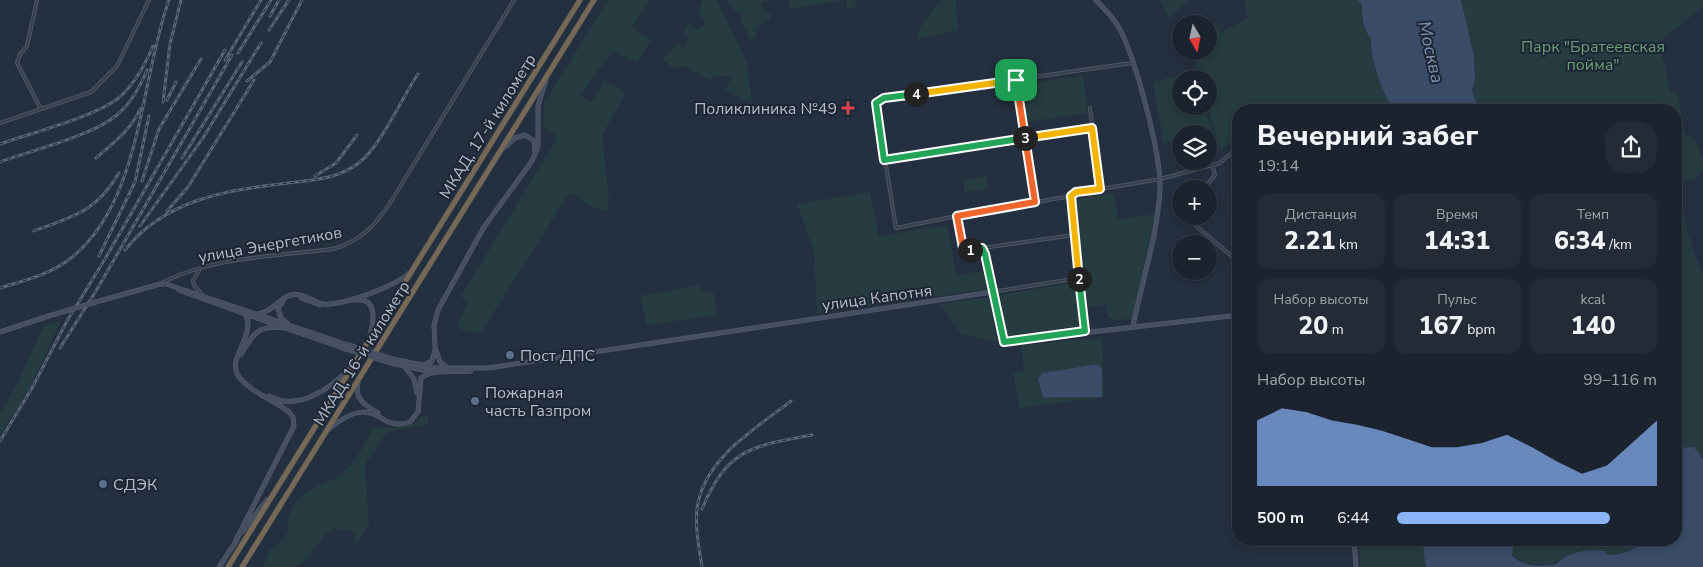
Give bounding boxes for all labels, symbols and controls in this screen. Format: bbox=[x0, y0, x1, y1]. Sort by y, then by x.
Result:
north arrow bbox=[1172, 15, 1218, 60]
map controls bbox=[1172, 15, 1217, 280]
water label: Москва bbox=[1412, 19, 1450, 85]
park label: Парк "Братеевская пойма" bbox=[1521, 36, 1665, 76]
street label: МКАД, 17-й километр bbox=[434, 50, 541, 203]
pin bbox=[995, 59, 1037, 101]
icon: arrive bbox=[1002, 66, 1030, 94]
button: locate bbox=[1172, 70, 1217, 115]
pin: 4 bbox=[904, 82, 928, 106]
text: 4 bbox=[912, 85, 921, 104]
place label: Поликлиника №49 bbox=[694, 98, 837, 120]
marker: Поликлиника №49 bbox=[841, 101, 855, 115]
text: Вечерний забег bbox=[1257, 117, 1478, 155]
button: share bbox=[1605, 121, 1657, 173]
button: layers bbox=[1172, 125, 1217, 170]
pin: 3 bbox=[1012, 126, 1038, 150]
text: 3 bbox=[1021, 129, 1030, 148]
text: 19:14 bbox=[1257, 155, 1299, 177]
button: + bbox=[1172, 180, 1217, 225]
text: Дистанция bbox=[1285, 205, 1357, 224]
text: Время bbox=[1436, 205, 1478, 224]
text: Темп bbox=[1577, 205, 1609, 224]
street label: улица Энергетиков bbox=[197, 221, 344, 268]
text: 2.21 bbox=[1284, 224, 1335, 258]
text: 14:31 bbox=[1424, 224, 1490, 258]
text: 6:34 bbox=[1554, 224, 1606, 258]
button: − bbox=[1172, 235, 1217, 280]
text: km bbox=[1335, 235, 1358, 254]
text: /km bbox=[1606, 235, 1632, 254]
pin: 1 bbox=[958, 238, 982, 262]
text: 1 bbox=[966, 241, 975, 260]
pin: 2 bbox=[1066, 266, 1092, 292]
text: 2 bbox=[1075, 270, 1084, 289]
street label: МКАД, 16-й километр bbox=[308, 277, 415, 430]
street label: улица Капотня bbox=[821, 279, 934, 317]
text: Набор высоты bbox=[1274, 290, 1368, 309]
text: Пульс bbox=[1437, 290, 1477, 309]
text: kcal bbox=[1581, 290, 1605, 309]
text: 20 bbox=[1298, 309, 1328, 343]
text: 167 bbox=[1419, 309, 1464, 343]
text: 140 bbox=[1570, 309, 1616, 343]
text: m bbox=[1328, 320, 1344, 339]
text: bpm bbox=[1464, 320, 1495, 339]
place label: Пост ДПС bbox=[520, 345, 595, 367]
marker: Пост ДПС bbox=[504, 349, 516, 361]
text: Набор высоты bbox=[1257, 369, 1365, 391]
text: 99–116 m bbox=[1583, 369, 1657, 391]
place label: Пожарная часть Газпром bbox=[485, 382, 591, 422]
marker: Пожарная часть Газпром bbox=[469, 395, 481, 407]
place label: СДЭК bbox=[113, 474, 158, 496]
marker: СДЭК bbox=[97, 478, 109, 490]
text: 500 m bbox=[1257, 507, 1304, 529]
text: 6:44 bbox=[1337, 507, 1369, 529]

